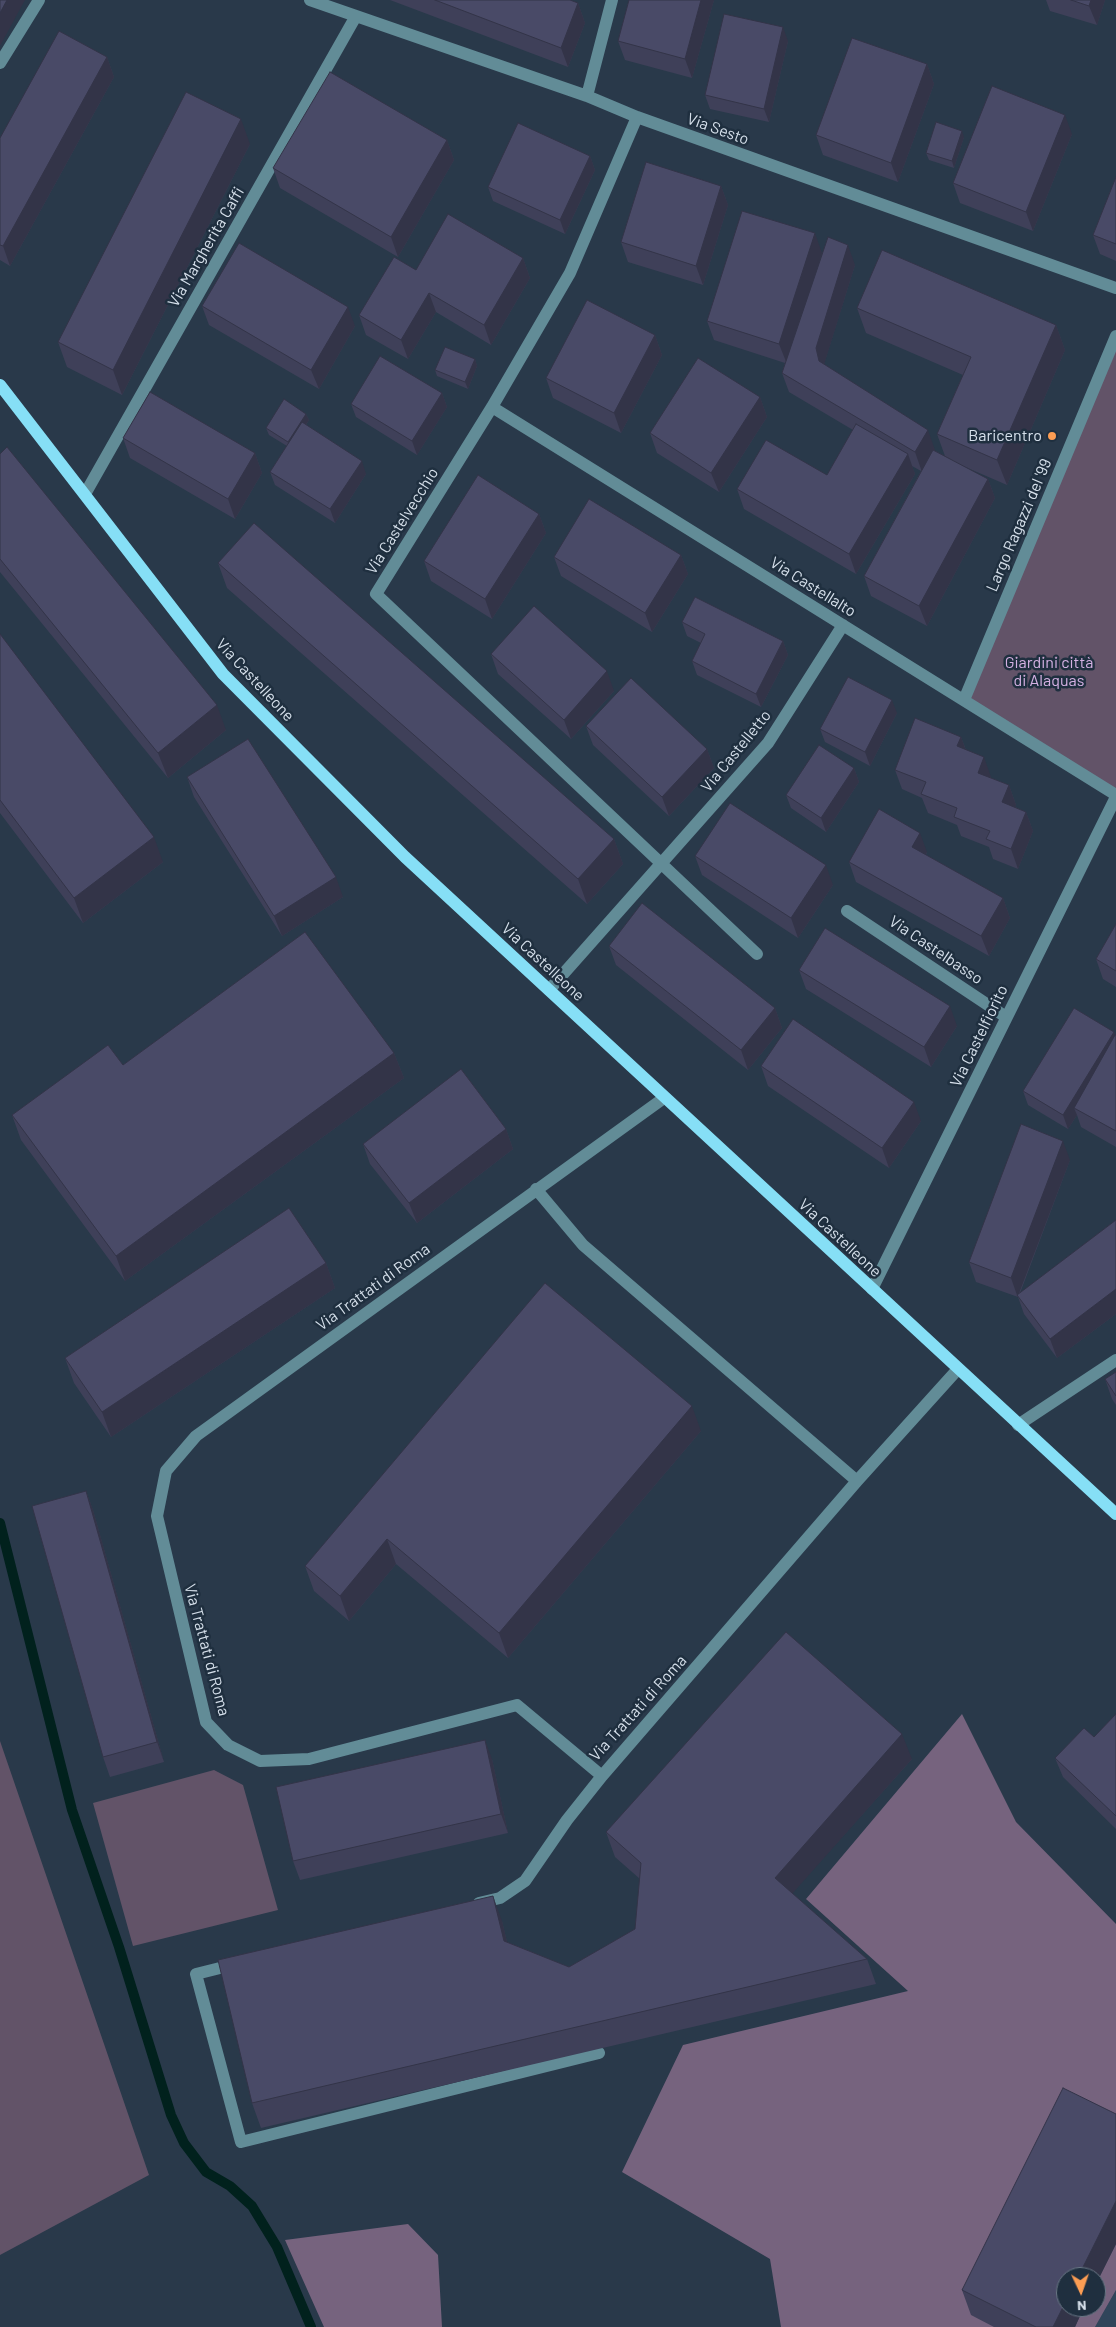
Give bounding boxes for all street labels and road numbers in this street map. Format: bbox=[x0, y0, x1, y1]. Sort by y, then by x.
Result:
street label: Via Sesto bbox=[684, 109, 752, 149]
street label: Via Margherita Caffi bbox=[164, 183, 248, 311]
street label: Largo Ragazzi del '99 bbox=[982, 456, 1056, 594]
street label: Via Castelvecchio bbox=[362, 464, 442, 578]
street label: Via Castellalto bbox=[766, 553, 860, 621]
street label: Via Castelleone bbox=[212, 635, 298, 725]
street label: Via Castelletto bbox=[697, 706, 775, 796]
street label: Via Castelbasso bbox=[885, 912, 987, 988]
street label: Via Castelleone bbox=[498, 919, 588, 1005]
street label: Via Castelfiorito bbox=[946, 982, 1012, 1090]
street label: Via Castelleone bbox=[795, 1195, 885, 1281]
street label: Via Trattati di Roma bbox=[312, 1239, 434, 1335]
street label: Via Trattati di Roma bbox=[180, 1582, 234, 1718]
street label: Via Trattati di Roma bbox=[585, 1651, 691, 1765]

